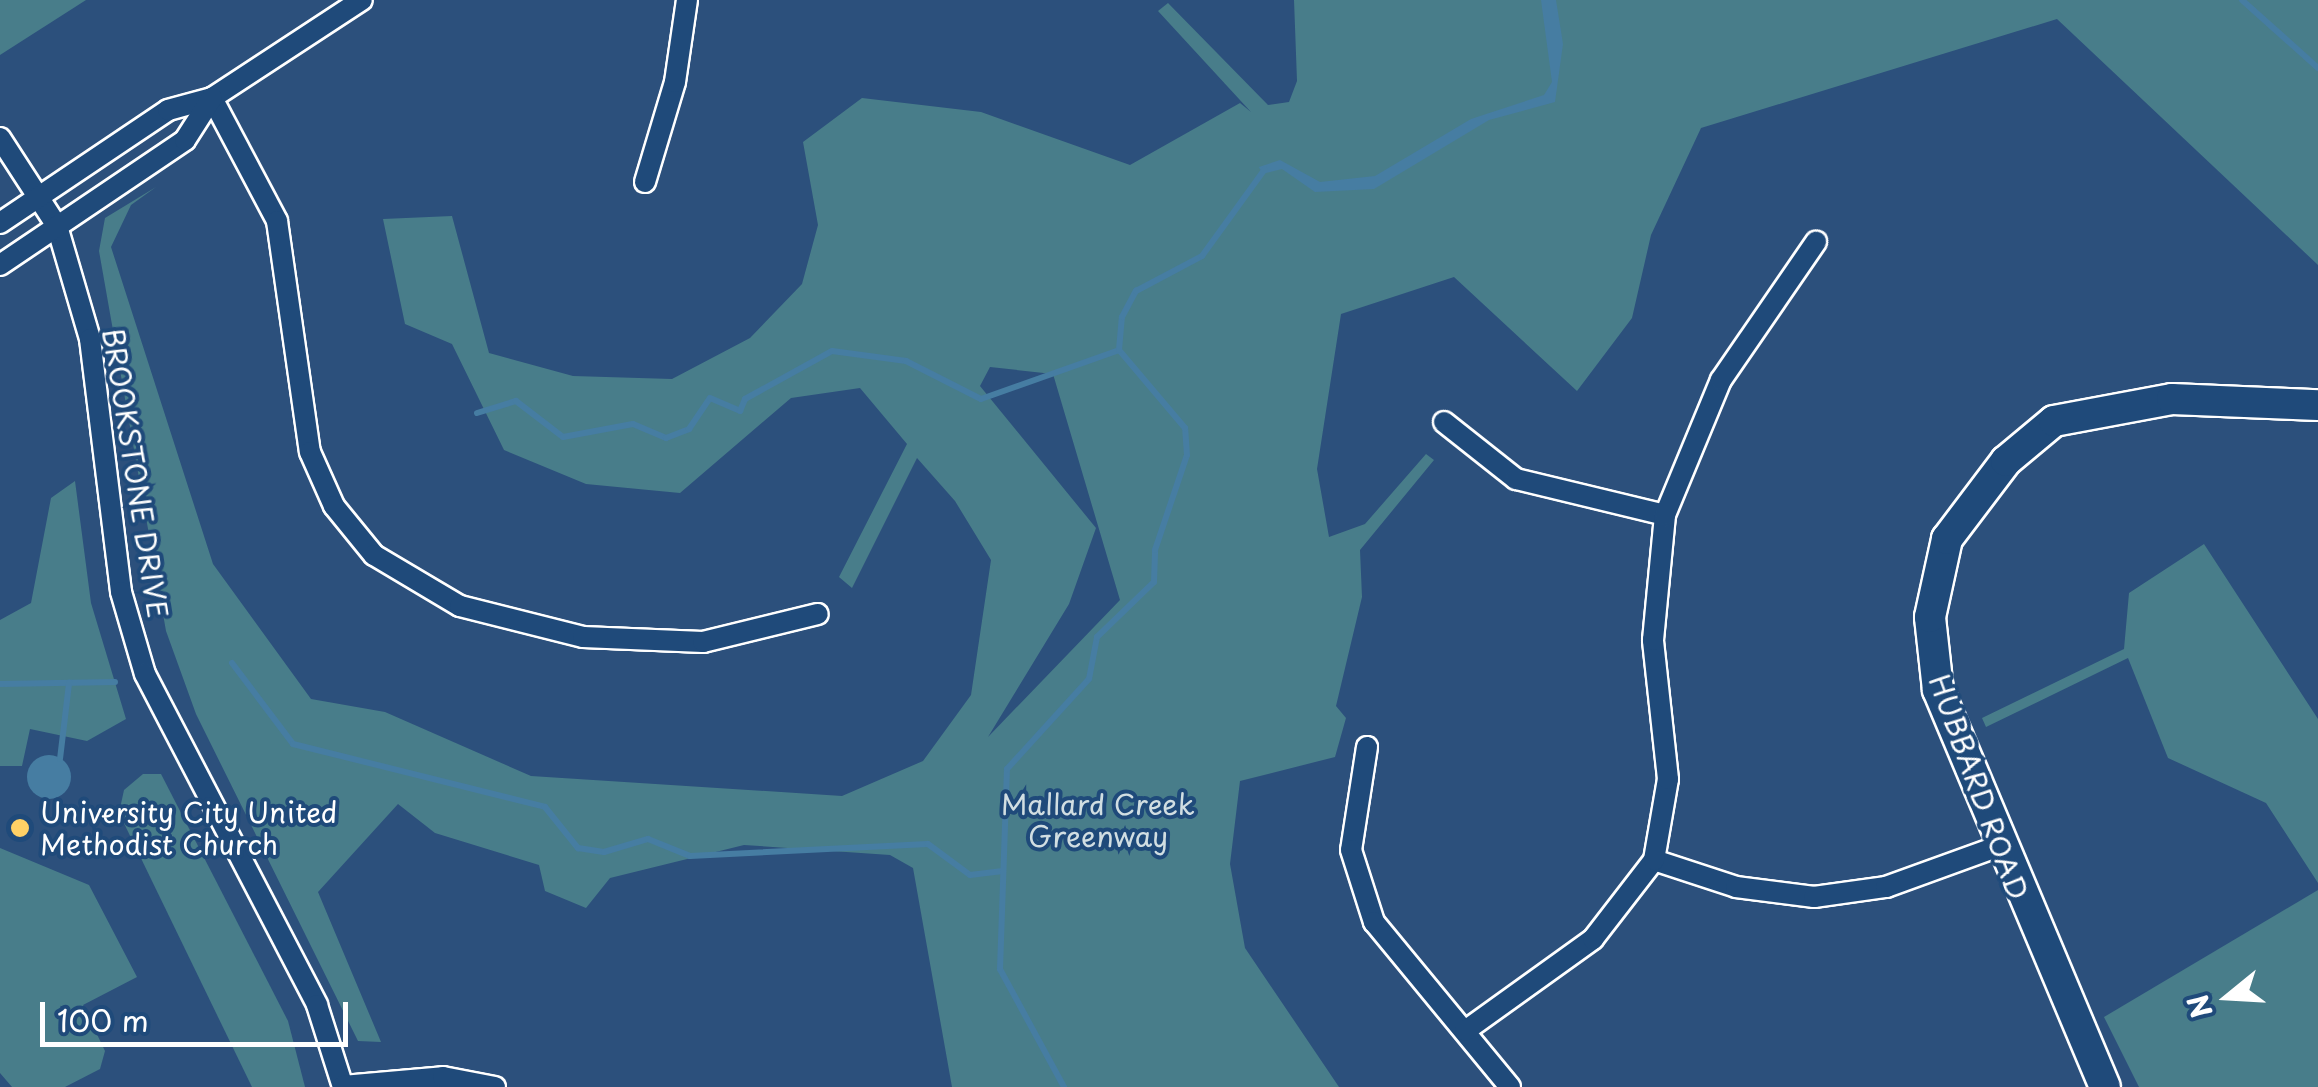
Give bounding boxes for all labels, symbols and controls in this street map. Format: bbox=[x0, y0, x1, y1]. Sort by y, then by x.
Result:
street label: BROOKSTONE DRIVE bbox=[96, 325, 176, 621]
street label: HUBBARD ROAD bbox=[1922, 669, 2036, 905]
park label: Mallard Creek Greenway bbox=[1000, 787, 1196, 853]
place label: University City United Methodist Church bbox=[40, 795, 339, 861]
marker: University City United Methodist Church bbox=[9, 817, 31, 839]
north arrow bbox=[2178, 947, 2278, 1047]
scale bar bbox=[45, 982, 352, 1044]
text: N bbox=[2175, 989, 2223, 1024]
text: 100 m bbox=[57, 997, 149, 1042]

